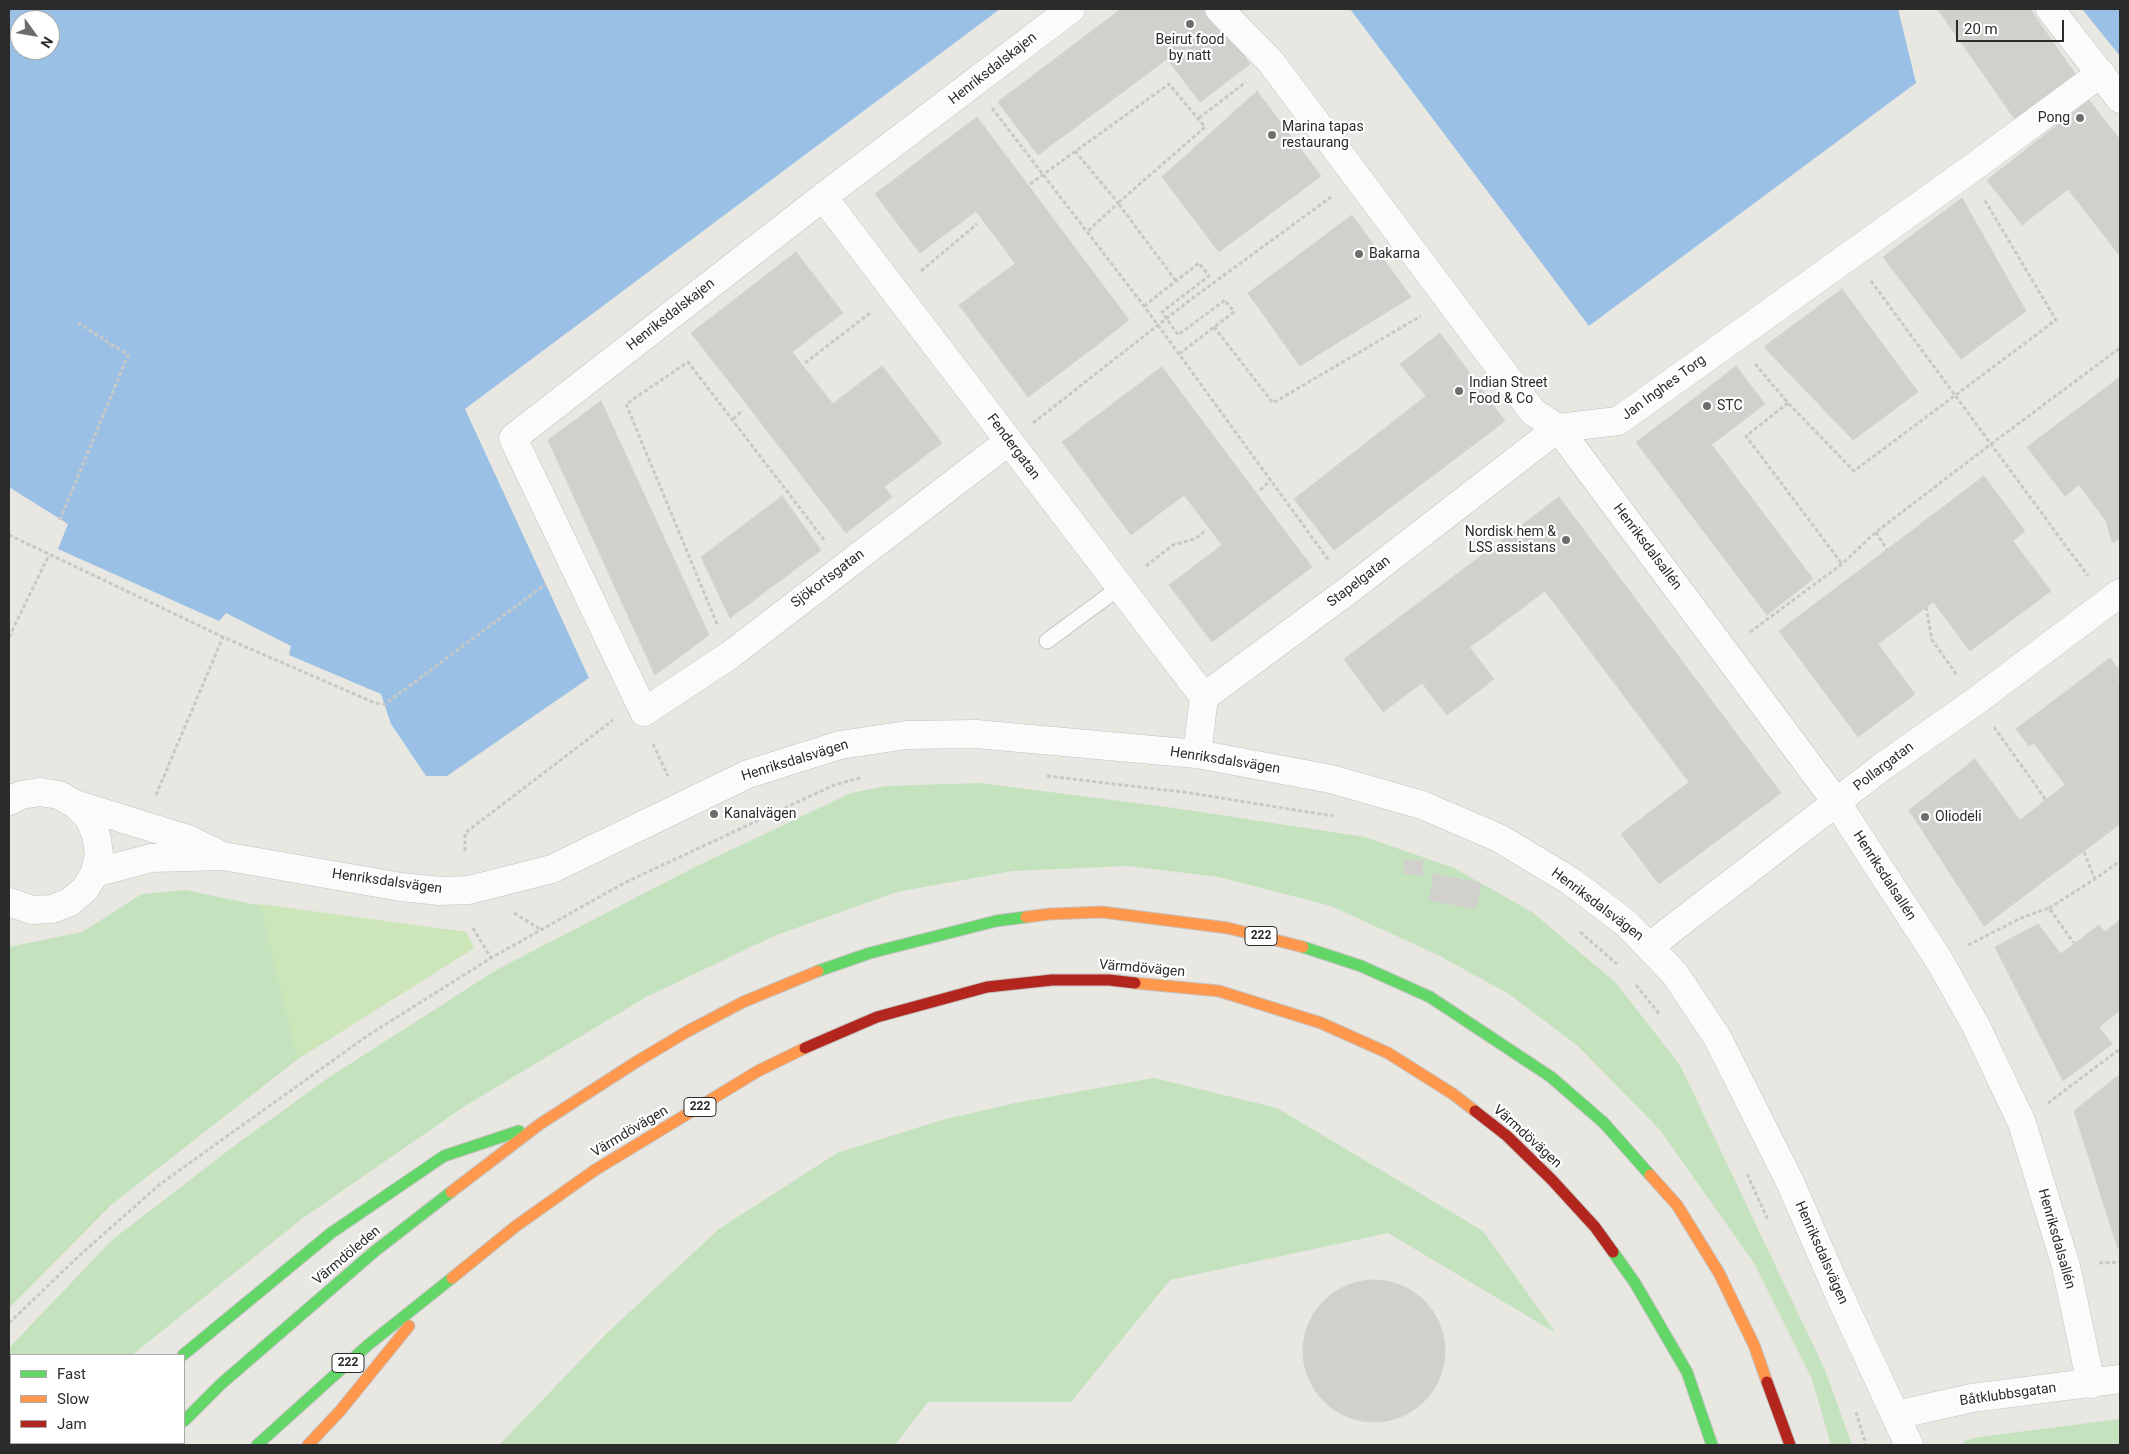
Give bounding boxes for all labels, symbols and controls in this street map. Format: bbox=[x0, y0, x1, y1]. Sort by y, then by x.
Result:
north arrow bbox=[10, 10, 60, 60]
scale bar bbox=[1959, 10, 2066, 42]
marker: Beirut food by natt bbox=[1184, 18, 1196, 30]
text: 20 m bbox=[1964, 20, 1998, 38]
street label: Henriksdalskajen bbox=[946, 29, 1040, 109]
place label: Beirut food by natt bbox=[1156, 32, 1224, 64]
text: N bbox=[37, 34, 56, 51]
place label: Pong bbox=[2038, 110, 2070, 126]
marker: Pong bbox=[2074, 112, 2086, 124]
place label: Marina tapas restaurang bbox=[1282, 119, 1364, 152]
marker: Marina tapas restaurang bbox=[1266, 129, 1278, 141]
place label: Bakarna bbox=[1369, 246, 1420, 262]
marker: Bakarna bbox=[1353, 248, 1365, 260]
street label: Henriksdalskajen bbox=[624, 275, 718, 355]
street label: Jan Inghes Torg bbox=[1619, 352, 1709, 424]
place label: Indian Street Food & Co bbox=[1469, 375, 1548, 408]
marker: Indian Street Food & Co bbox=[1453, 385, 1465, 397]
place label: STC bbox=[1717, 398, 1743, 414]
marker: STC bbox=[1701, 400, 1713, 412]
street label: Fendergatan bbox=[983, 411, 1043, 483]
street label: Henriksdalsallén bbox=[1609, 501, 1685, 593]
place label: Nordisk hem & LSS assistans bbox=[1465, 524, 1556, 556]
marker: Nordisk hem & LSS assistans bbox=[1560, 534, 1572, 546]
street label: Sjökortsgatan bbox=[788, 546, 868, 612]
street label: Stapelgatan bbox=[1324, 553, 1394, 611]
street label: Henriksdalsvägen bbox=[739, 737, 851, 785]
street label: Pollargatan bbox=[1851, 739, 1917, 795]
street label: Henriksdalsvägen bbox=[1169, 744, 1281, 778]
place label: Kanalvägen bbox=[724, 806, 796, 822]
marker: Kanalvägen bbox=[708, 808, 720, 820]
place label: Oliodeli bbox=[1935, 809, 1982, 825]
marker: Oliodeli bbox=[1919, 811, 1931, 823]
street label: Henriksdalsallén bbox=[1849, 828, 1919, 924]
street label: Henriksdalsvägen bbox=[1548, 865, 1646, 945]
street label: Henriksdalsvägen bbox=[331, 866, 443, 898]
road number: 222 bbox=[1245, 926, 1277, 946]
street label: Värmdövägen bbox=[1098, 957, 1186, 981]
road number: 222 bbox=[684, 1098, 716, 1116]
street label: Värmdövägen bbox=[1489, 1102, 1565, 1172]
street label: Värmdövägen bbox=[589, 1103, 671, 1161]
street label: Henriksdalsallén bbox=[2034, 1187, 2078, 1291]
street label: Henriksdalsvägen bbox=[1791, 1199, 1851, 1307]
street label: Värmdöleden bbox=[310, 1223, 384, 1289]
legend bbox=[10, 1354, 185, 1444]
road number: 222 bbox=[332, 1354, 364, 1372]
text: Fast bbox=[57, 1365, 86, 1383]
street label: Båtklubbsgatan bbox=[1959, 1380, 2057, 1410]
text: Slow bbox=[57, 1390, 89, 1408]
text: Jam bbox=[57, 1415, 87, 1433]

